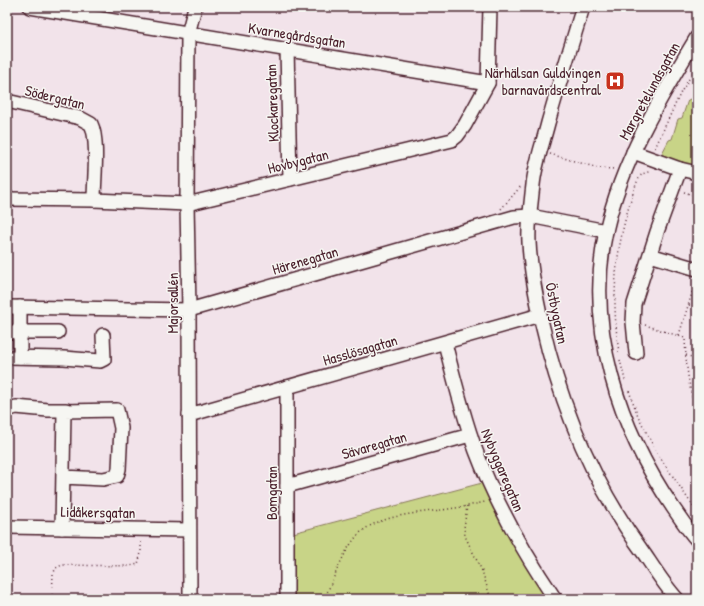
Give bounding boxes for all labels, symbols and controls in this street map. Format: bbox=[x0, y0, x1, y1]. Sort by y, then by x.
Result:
street label: Kvarnegårdsgatan bbox=[247, 17, 348, 53]
street label: Margretelundsgatan bbox=[613, 38, 685, 144]
place label: Närhälsan Guldvingen barnavårdscentral bbox=[485, 62, 601, 100]
street label: Klockaregatan bbox=[260, 63, 284, 142]
hospital icon: Närhälsan Guldvingen barnavårdscentral bbox=[604, 70, 626, 92]
street label: Södergatan bbox=[23, 79, 87, 115]
street label: Hovbygatan bbox=[265, 143, 331, 179]
street label: Härenegatan bbox=[270, 241, 341, 279]
street label: Majorsallén bbox=[162, 272, 183, 334]
street label: Östbygatan bbox=[540, 280, 574, 346]
street label: Hasslösagatan bbox=[320, 329, 400, 371]
street label: Nybyggaregatan bbox=[476, 425, 530, 515]
street label: Sävaregatan bbox=[339, 426, 409, 464]
street label: Bomgatan bbox=[261, 466, 282, 520]
street label: Lidåkersgatan bbox=[60, 501, 136, 523]

